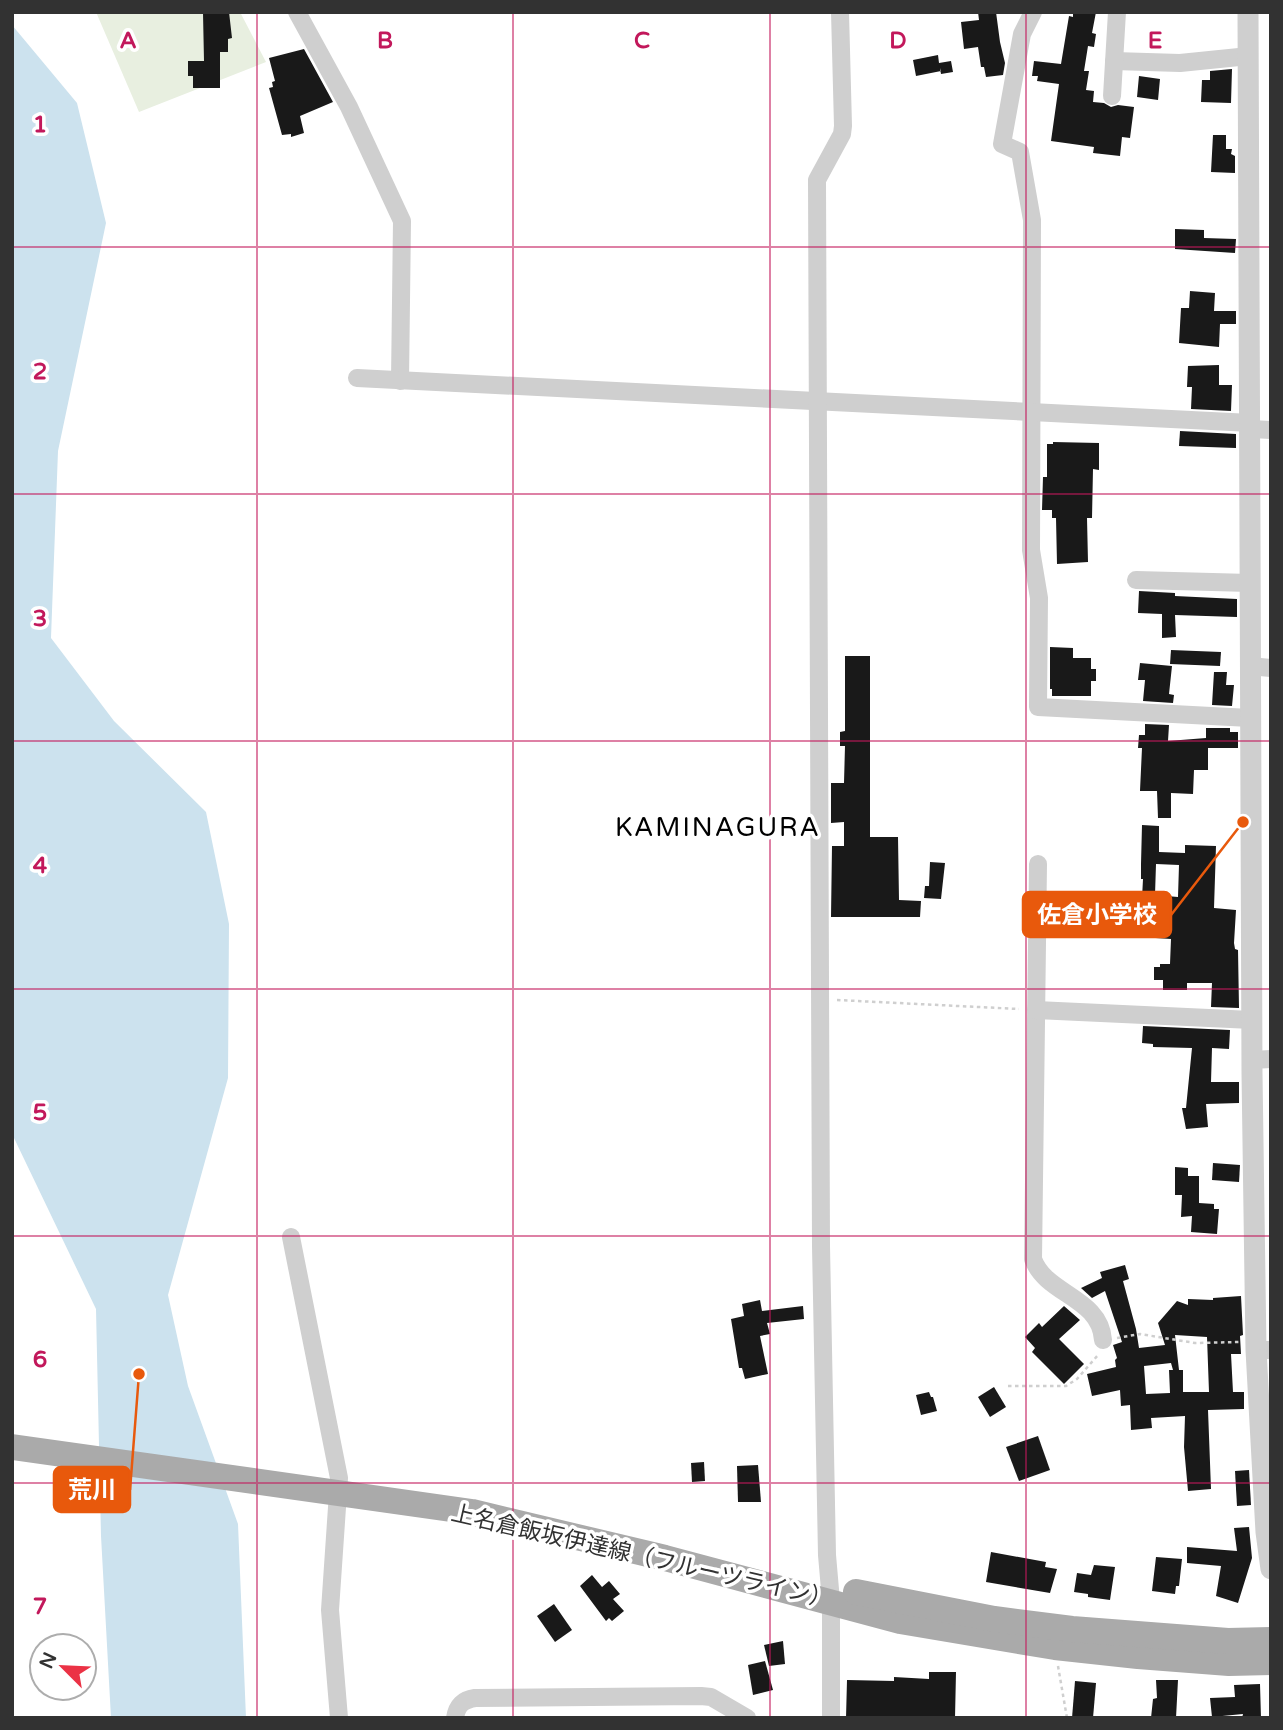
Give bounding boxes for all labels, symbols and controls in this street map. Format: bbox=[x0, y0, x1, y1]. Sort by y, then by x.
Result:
text: A bbox=[119, 27, 137, 55]
text: B bbox=[377, 27, 393, 55]
text: C bbox=[634, 27, 650, 55]
text: D bbox=[889, 27, 907, 55]
text: E bbox=[1148, 27, 1162, 55]
text: 1 bbox=[33, 111, 47, 139]
text: 2 bbox=[33, 358, 47, 386]
text: 3 bbox=[33, 605, 47, 633]
district label: KAMINAGURA bbox=[615, 812, 821, 843]
text: 4 bbox=[33, 852, 48, 880]
callout: 佐倉小学校 bbox=[1023, 892, 1171, 937]
text: 佐倉小学校 bbox=[1037, 901, 1157, 930]
text: 5 bbox=[33, 1099, 47, 1127]
text: 6 bbox=[33, 1346, 47, 1374]
callout: 荒川 bbox=[54, 1467, 130, 1512]
text: 荒川 bbox=[68, 1476, 116, 1505]
street label: 上名倉飯坂伊達線（フルーツライン） bbox=[448, 1499, 835, 1615]
text: 7 bbox=[33, 1593, 47, 1621]
north arrow bbox=[28, 1632, 98, 1702]
text: N bbox=[35, 1649, 62, 1672]

